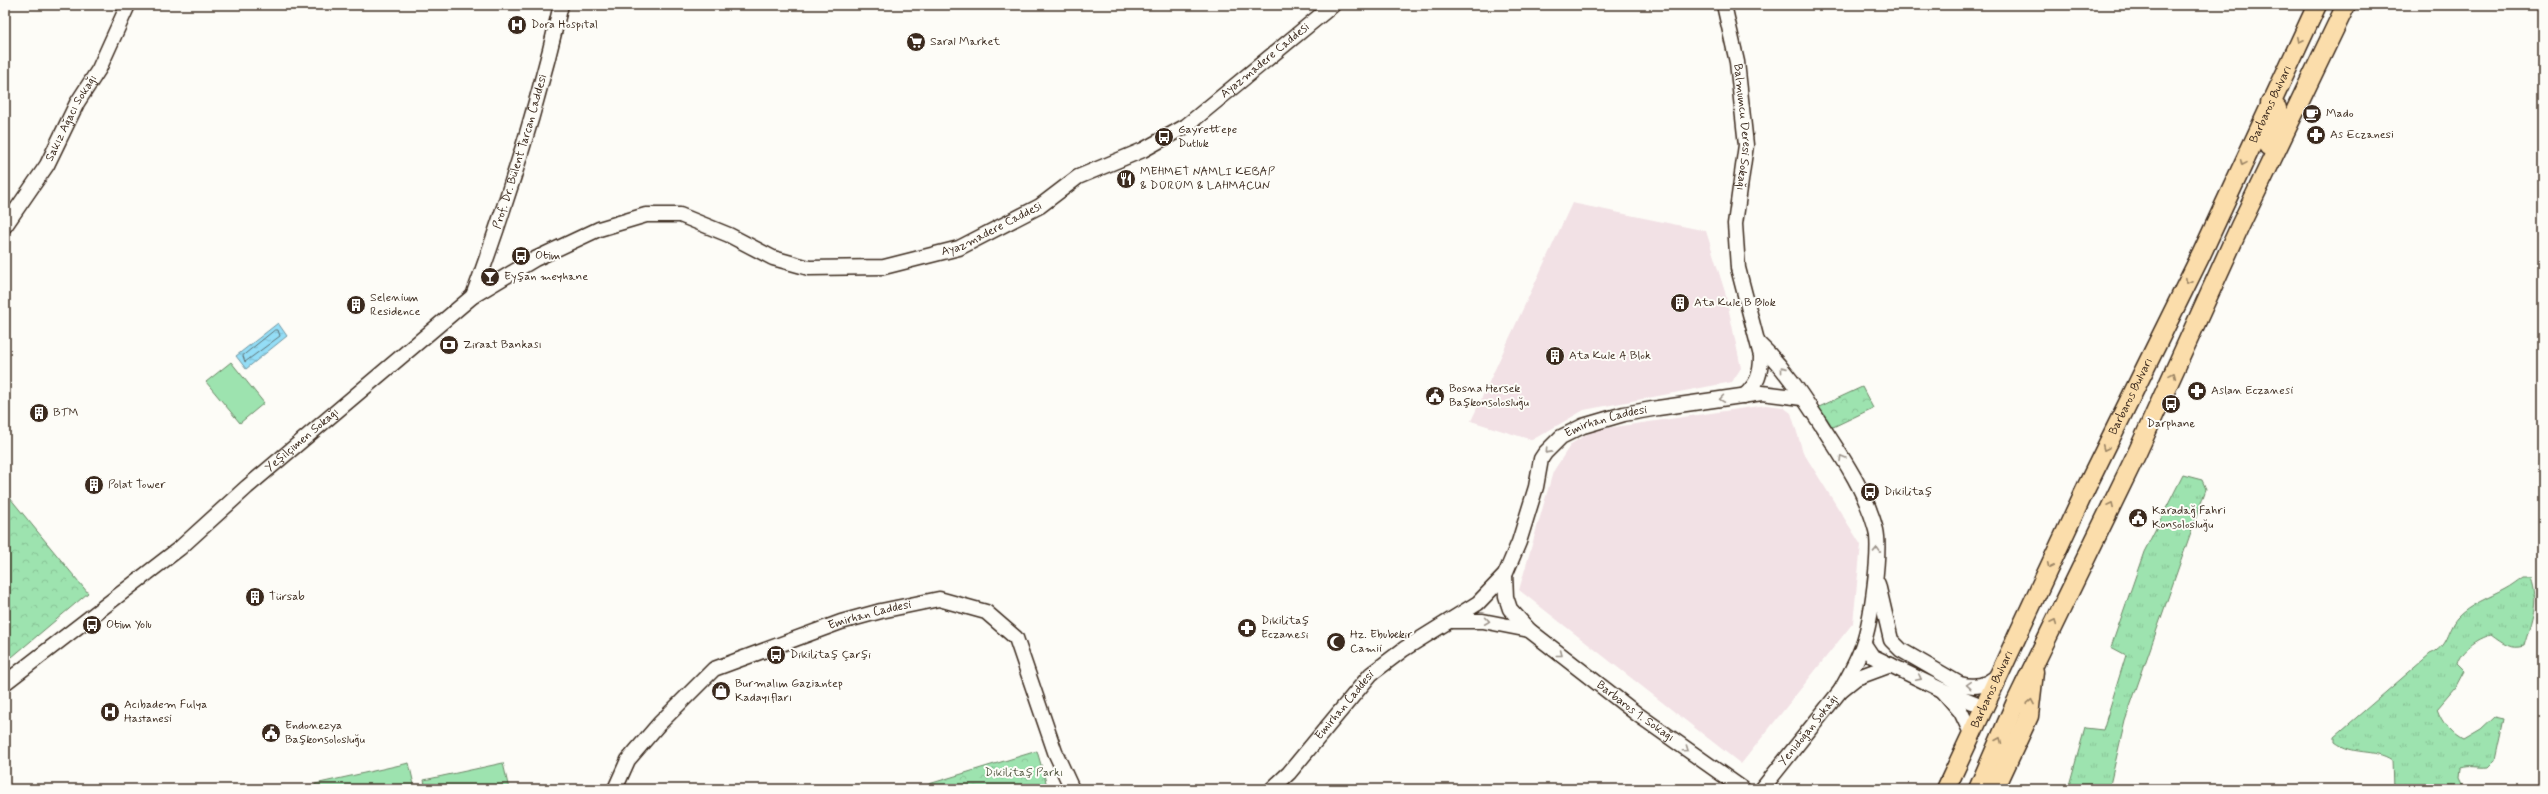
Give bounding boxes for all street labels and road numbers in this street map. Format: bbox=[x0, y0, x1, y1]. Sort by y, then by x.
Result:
street label: Ayazmadere Caddesi bbox=[1217, 19, 1313, 102]
street label: Balmumcu Deresi Sokağı bbox=[1729, 63, 1754, 192]
street label: Barbaros Bulvarı bbox=[2246, 63, 2296, 146]
street label: Sakız Ağacı Sokağı bbox=[42, 72, 101, 164]
street label: Prof. Dr. Bülent Tarcan Caddesi bbox=[489, 73, 551, 231]
street label: Ayazmadere Caddesi bbox=[939, 198, 1045, 260]
street label: Barbaros Bulvarı bbox=[2105, 355, 2157, 438]
street label: Emirhan Caddesi bbox=[1562, 402, 1649, 442]
street label: Yeşilçimen Sokağı bbox=[262, 404, 343, 476]
street label: Emirhan Caddesi bbox=[826, 597, 913, 634]
street label: Barbaros Bulvarı bbox=[1967, 648, 2017, 731]
street label: Emirhan Caddesi bbox=[1312, 666, 1377, 743]
street label: Barbaros 1. Sokağı bbox=[1593, 677, 1677, 746]
street label: Yenidoğan Sokağı bbox=[1775, 691, 1842, 770]

